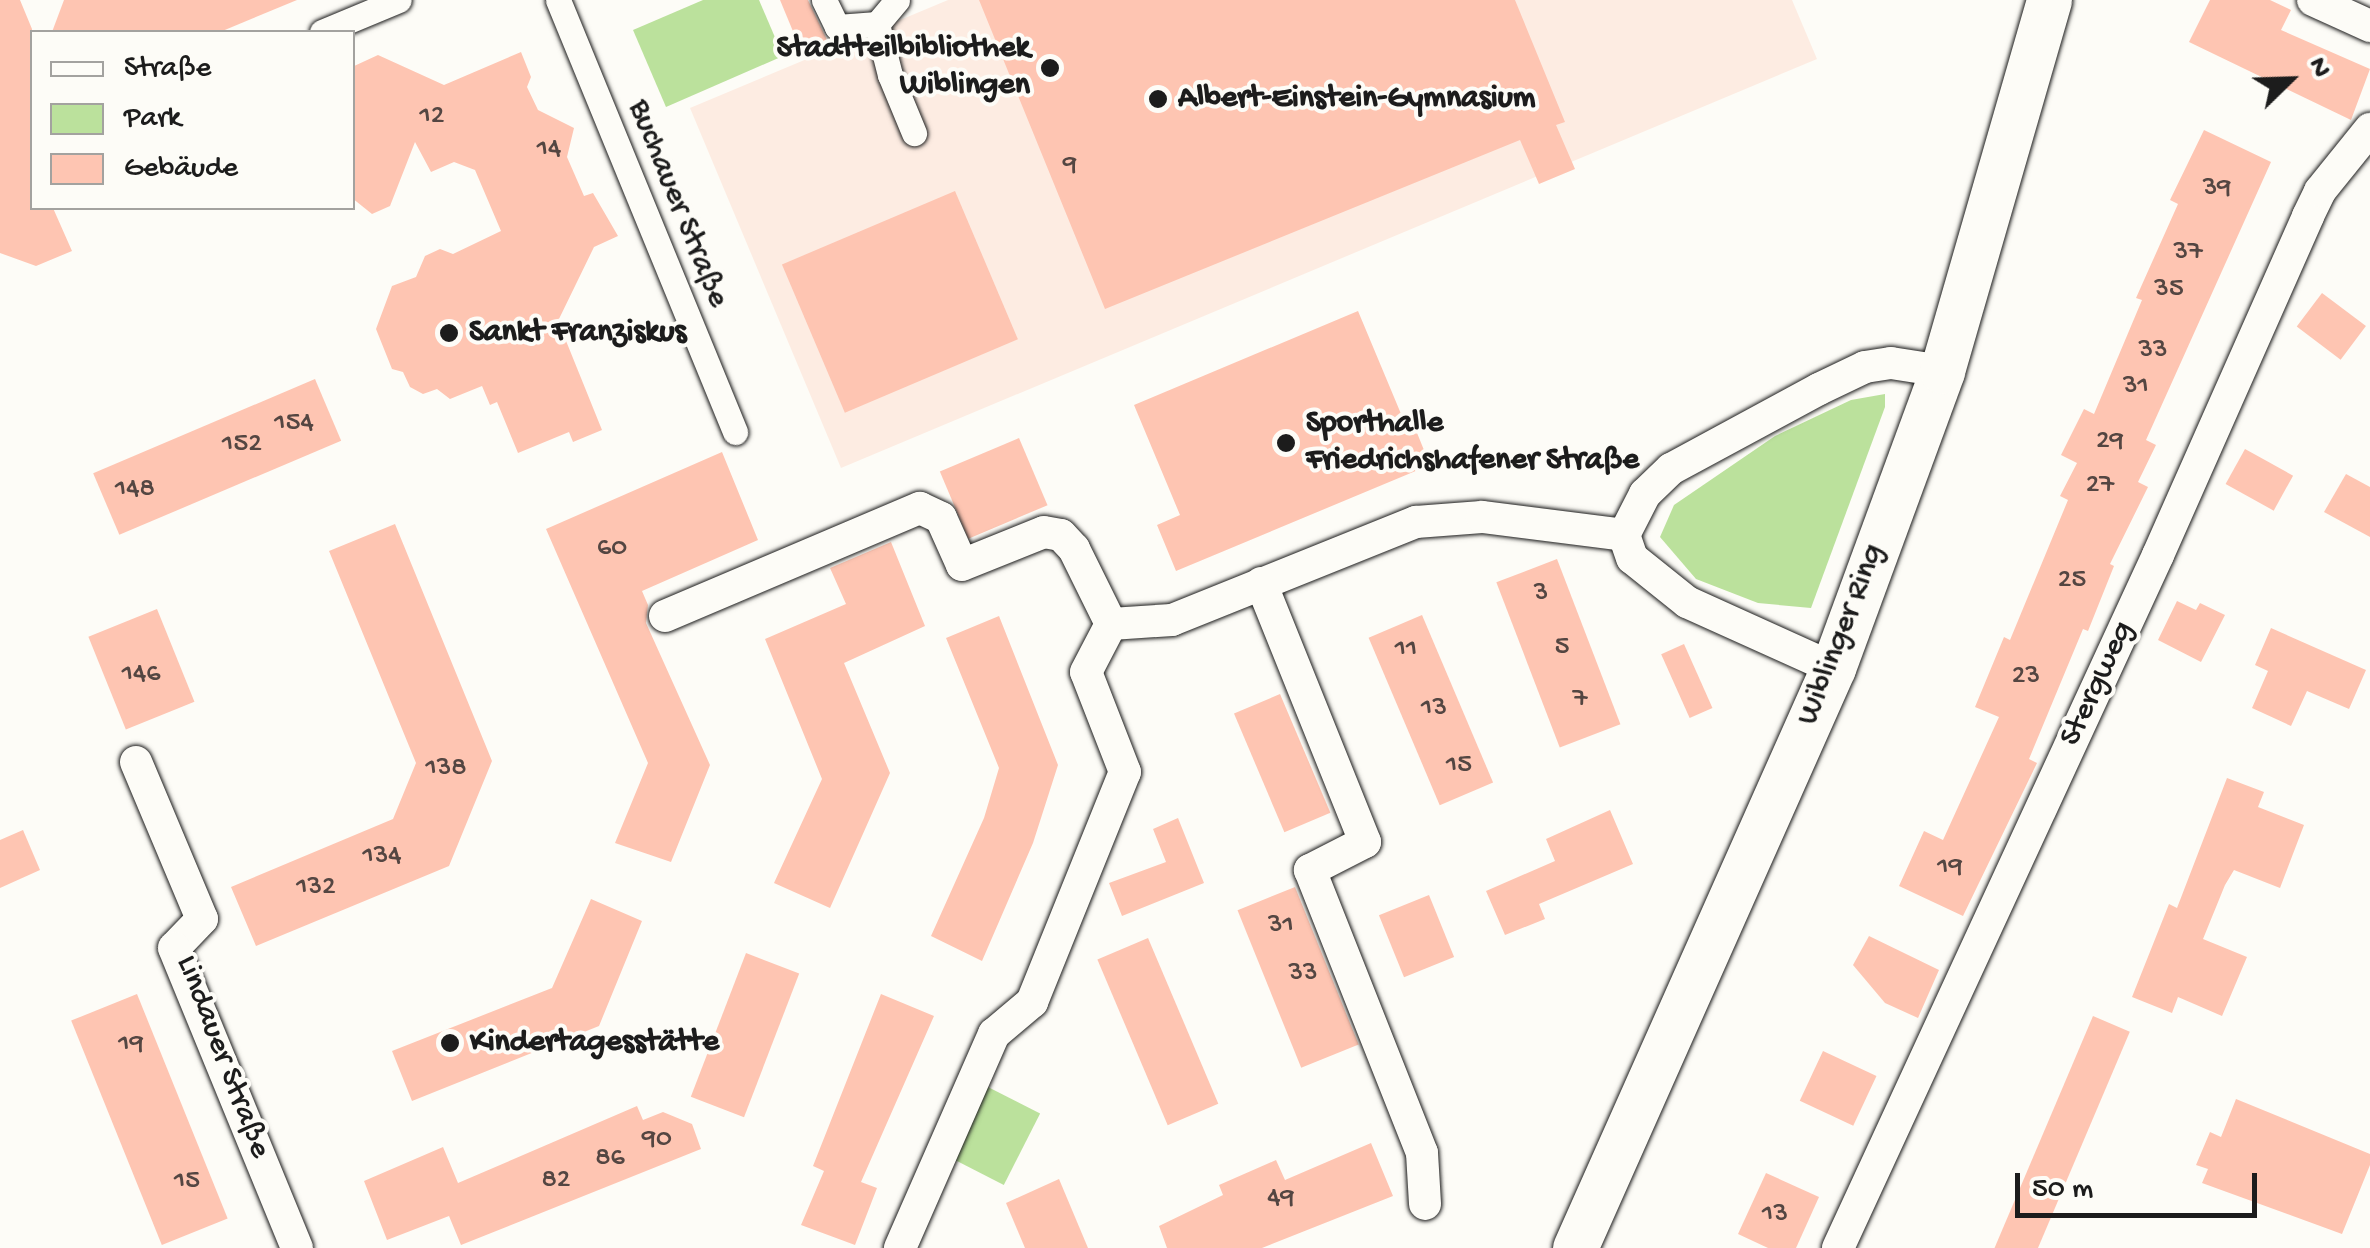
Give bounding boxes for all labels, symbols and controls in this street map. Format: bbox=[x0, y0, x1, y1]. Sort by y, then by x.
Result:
legend bbox=[30, 30, 355, 210]
north arrow bbox=[2240, 30, 2340, 130]
place label: Stadtteilbibliothek Wiblingen bbox=[777, 31, 1030, 106]
text: Straße bbox=[124, 52, 211, 87]
text: N bbox=[2299, 53, 2337, 83]
marker: Stadtteilbibliothek Wiblingen bbox=[1039, 57, 1061, 79]
place label: Albert-Einstein-Gymnasium bbox=[1178, 80, 1535, 118]
marker: Albert-Einstein-Gymnasium bbox=[1147, 88, 1169, 110]
street label: Buchauer Straße bbox=[618, 95, 736, 313]
house number: 12 bbox=[419, 100, 445, 134]
text: Park bbox=[124, 102, 181, 137]
house number: 14 bbox=[537, 133, 561, 167]
house number: 9 bbox=[1063, 149, 1077, 183]
text: Gebäude bbox=[124, 152, 238, 187]
house number: 39 bbox=[2203, 172, 2231, 206]
house number: 37 bbox=[2173, 236, 2203, 270]
house number: 35 bbox=[2154, 273, 2184, 307]
place label: Sankt Franziskus bbox=[469, 314, 686, 352]
marker: Sankt Franziskus bbox=[438, 322, 460, 344]
house number: 33 bbox=[2138, 334, 2168, 368]
house number: 31 bbox=[2123, 370, 2149, 404]
place label: Sporthalle Friedrichshafener Straße bbox=[1306, 406, 1639, 481]
house number: 154 bbox=[274, 407, 314, 441]
house number: 29 bbox=[2096, 425, 2124, 459]
house number: 152 bbox=[222, 428, 262, 462]
marker: Sporthalle Friedrichshafener Straße bbox=[1275, 432, 1297, 454]
house number: 27 bbox=[2086, 469, 2114, 503]
house number: 148 bbox=[115, 473, 155, 507]
house number: 60 bbox=[597, 532, 627, 566]
street label: Wiblinger Ring bbox=[1790, 539, 1894, 731]
house number: 25 bbox=[2058, 564, 2086, 598]
house number: 3 bbox=[1534, 577, 1548, 611]
street label: Stergweg bbox=[2052, 615, 2144, 753]
house number: 5 bbox=[1555, 631, 1569, 665]
house number: 11 bbox=[1395, 633, 1417, 667]
house number: 146 bbox=[122, 658, 160, 692]
house number: 23 bbox=[2012, 660, 2040, 694]
house number: 7 bbox=[1573, 683, 1587, 717]
house number: 13 bbox=[1421, 692, 1447, 726]
house number: 15 bbox=[1446, 749, 1472, 783]
house number: 138 bbox=[425, 752, 467, 786]
house number: 134 bbox=[362, 840, 402, 874]
house number: 19 bbox=[1937, 851, 1963, 885]
house number: 132 bbox=[296, 871, 336, 905]
house number: 31 bbox=[1268, 909, 1294, 943]
street label: Lindauer Straße bbox=[166, 950, 278, 1164]
house number: 33 bbox=[1288, 957, 1318, 991]
place label: Kindertagesstätte bbox=[470, 1024, 719, 1062]
house number: 19 bbox=[118, 1028, 144, 1062]
marker: Kindertagesstätte bbox=[439, 1032, 461, 1054]
house number: 90 bbox=[642, 1123, 672, 1157]
house number: 86 bbox=[595, 1142, 625, 1176]
scale bar bbox=[2020, 1153, 2262, 1215]
house number: 82 bbox=[541, 1164, 571, 1198]
house number: 15 bbox=[174, 1165, 200, 1199]
text: 50 m bbox=[2032, 1173, 2093, 1208]
house number: 49 bbox=[1267, 1182, 1295, 1216]
house number: 13 bbox=[1762, 1198, 1788, 1232]

